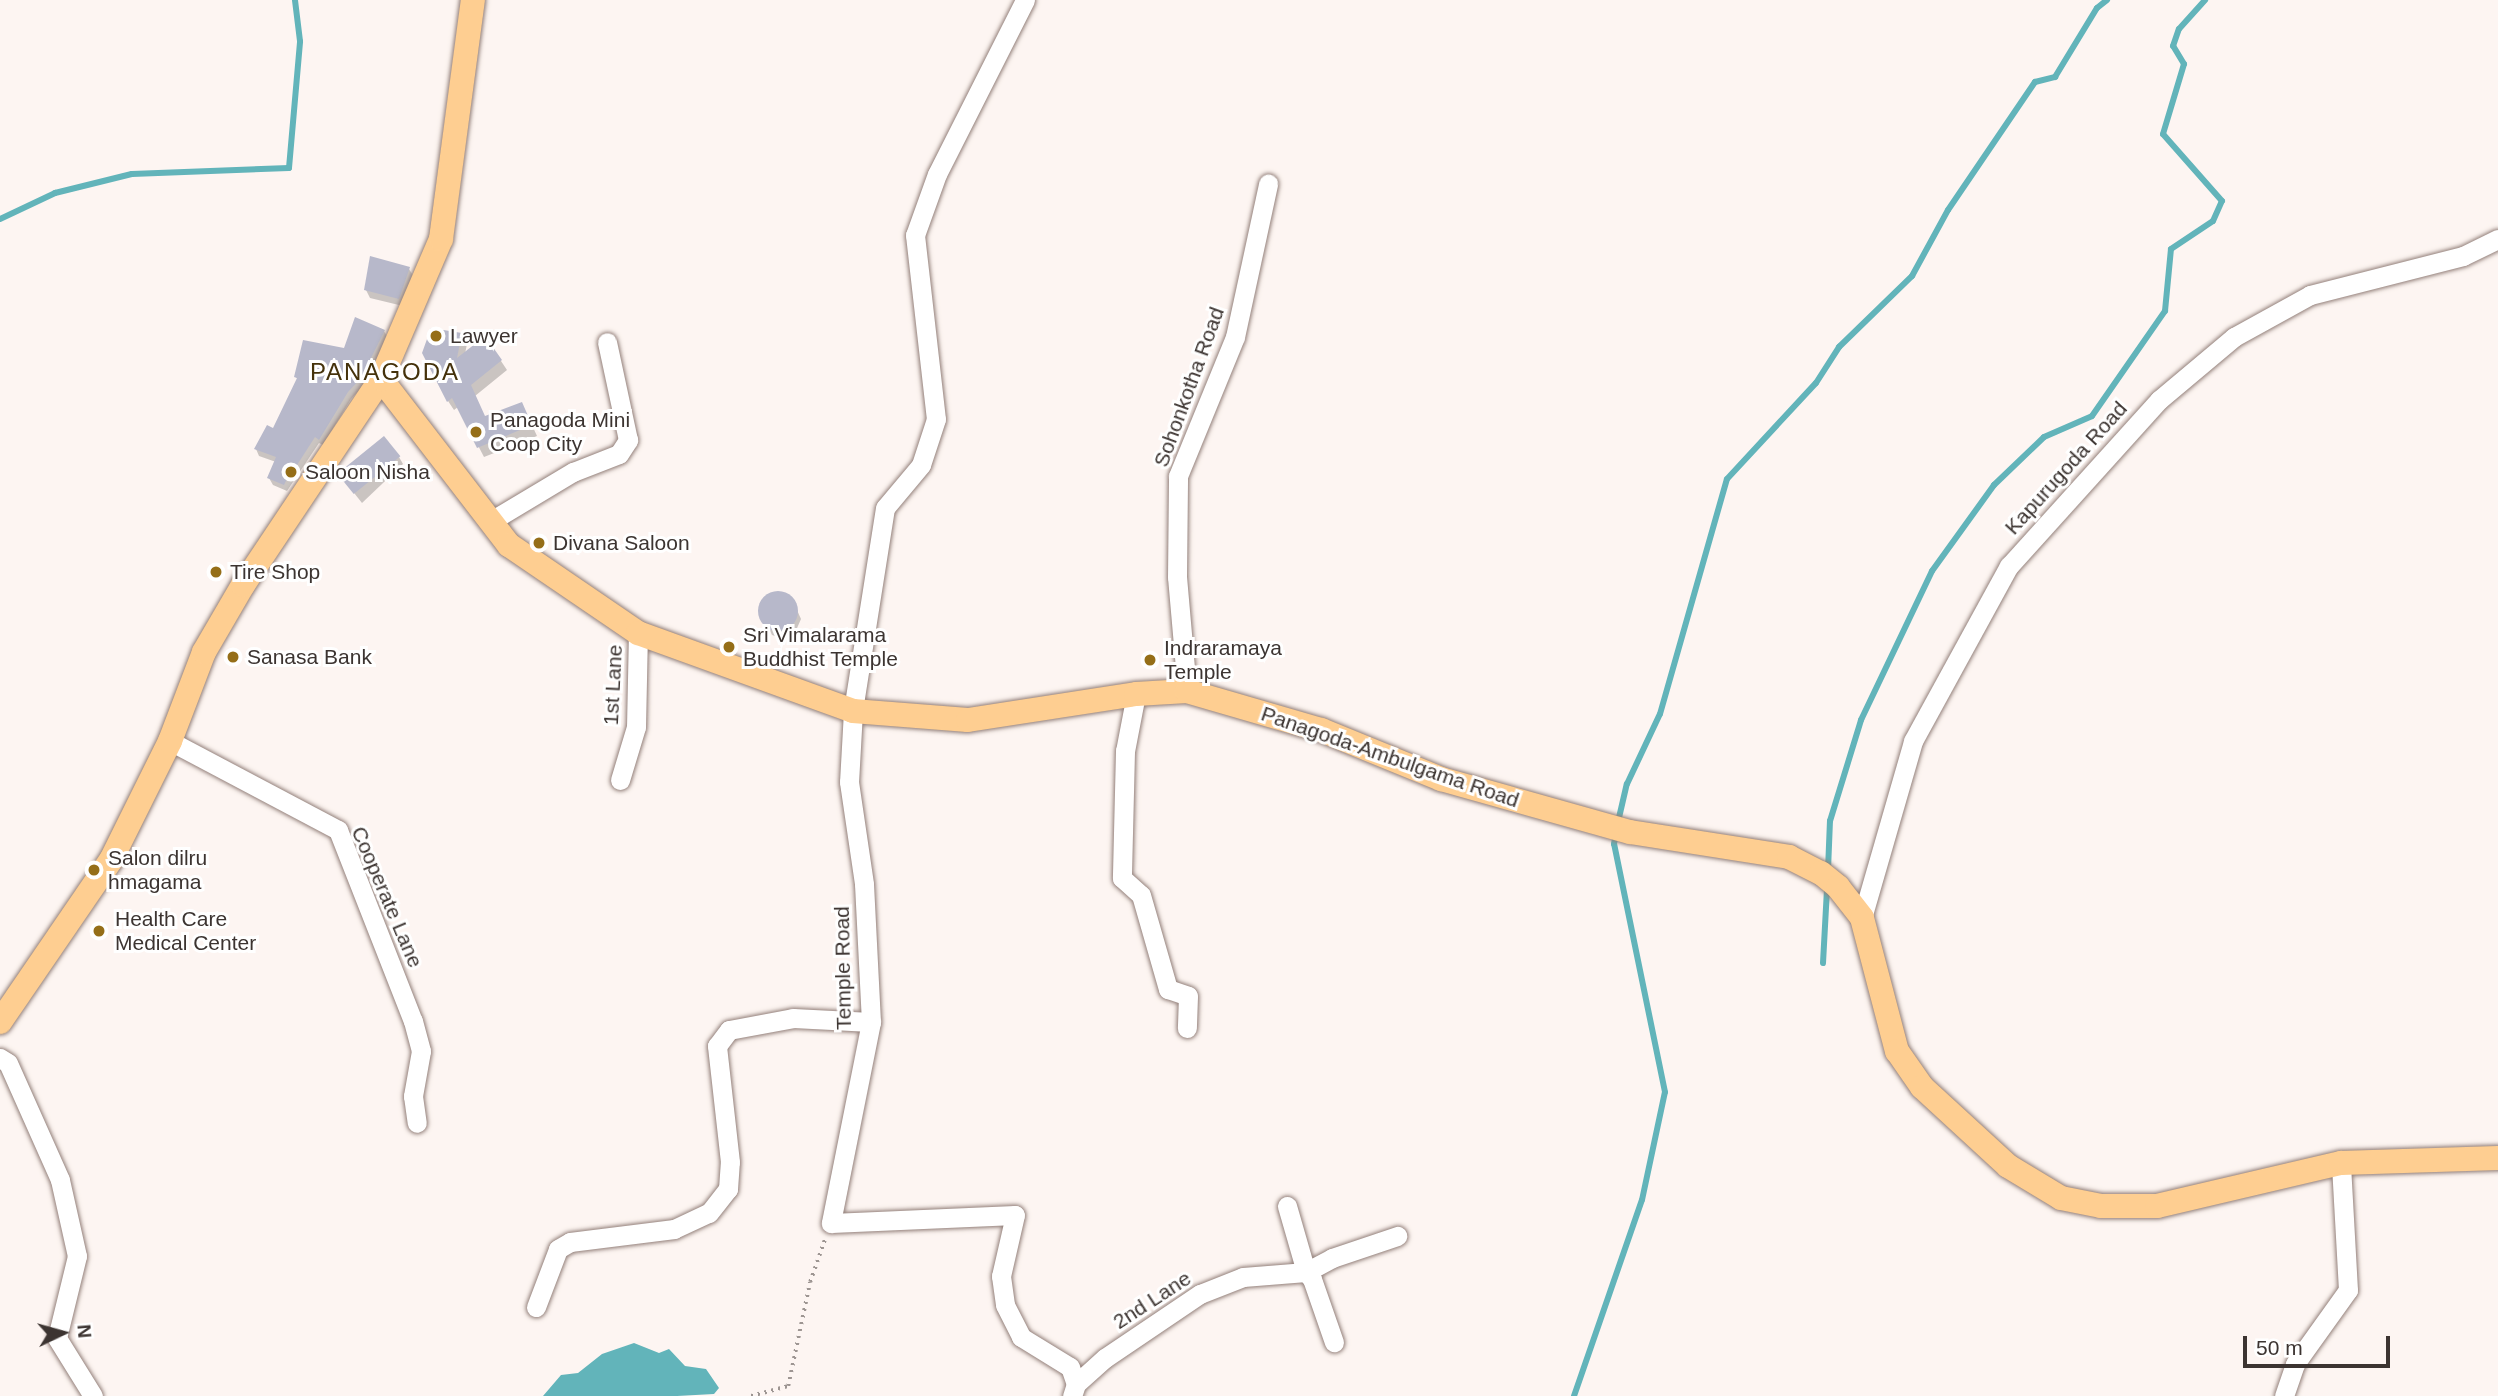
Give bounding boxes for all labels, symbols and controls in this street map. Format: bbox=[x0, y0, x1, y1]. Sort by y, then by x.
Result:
street label: Sohonkotha Road bbox=[1148, 304, 1230, 470]
place label: Lawyer bbox=[450, 323, 518, 349]
marker: Lawyer bbox=[428, 328, 444, 344]
district label: PANAGODA bbox=[311, 358, 459, 386]
street label: Kapurugoda Road bbox=[2000, 396, 2132, 540]
place label: Panagoda Mini Coop City bbox=[490, 407, 630, 457]
marker: Panagoda Mini Coop City bbox=[468, 424, 484, 440]
place label: Saloon Nisha bbox=[305, 459, 430, 485]
marker: Saloon Nisha bbox=[283, 464, 299, 480]
place label: Divana Saloon bbox=[553, 530, 690, 556]
marker: Divana Saloon bbox=[531, 535, 547, 551]
place label: Tire Shop bbox=[230, 559, 320, 585]
marker: Tire Shop bbox=[208, 564, 224, 580]
place label: Sri Vimalarama Buddhist Temple bbox=[743, 622, 898, 672]
place label: Indraramaya Temple bbox=[1164, 635, 1282, 685]
marker: Sri Vimalarama Buddhist Temple bbox=[721, 639, 737, 655]
place label: Sanasa Bank bbox=[247, 644, 372, 670]
street label: 1st Lane bbox=[598, 644, 628, 726]
marker: Sanasa Bank bbox=[225, 649, 241, 665]
marker: Indraramaya Temple bbox=[1142, 652, 1158, 668]
street label: Panagoda-Ambulgama Road bbox=[1258, 701, 1522, 813]
street label: Cooperate Lane bbox=[346, 823, 428, 971]
place label: Salon dilru hmagama bbox=[108, 845, 207, 895]
marker: Salon dilru hmagama bbox=[86, 862, 102, 878]
place label: Health Care Medical Center bbox=[115, 906, 256, 956]
street label: Temple Road bbox=[829, 906, 857, 1030]
marker: Health Care Medical Center bbox=[89, 921, 109, 941]
street label: 2nd Lane bbox=[1108, 1266, 1196, 1334]
north arrow bbox=[28, 1298, 98, 1368]
scale bar bbox=[2246, 1322, 2393, 1366]
text: N bbox=[73, 1323, 95, 1339]
text: 50 m bbox=[2256, 1336, 2303, 1359]

